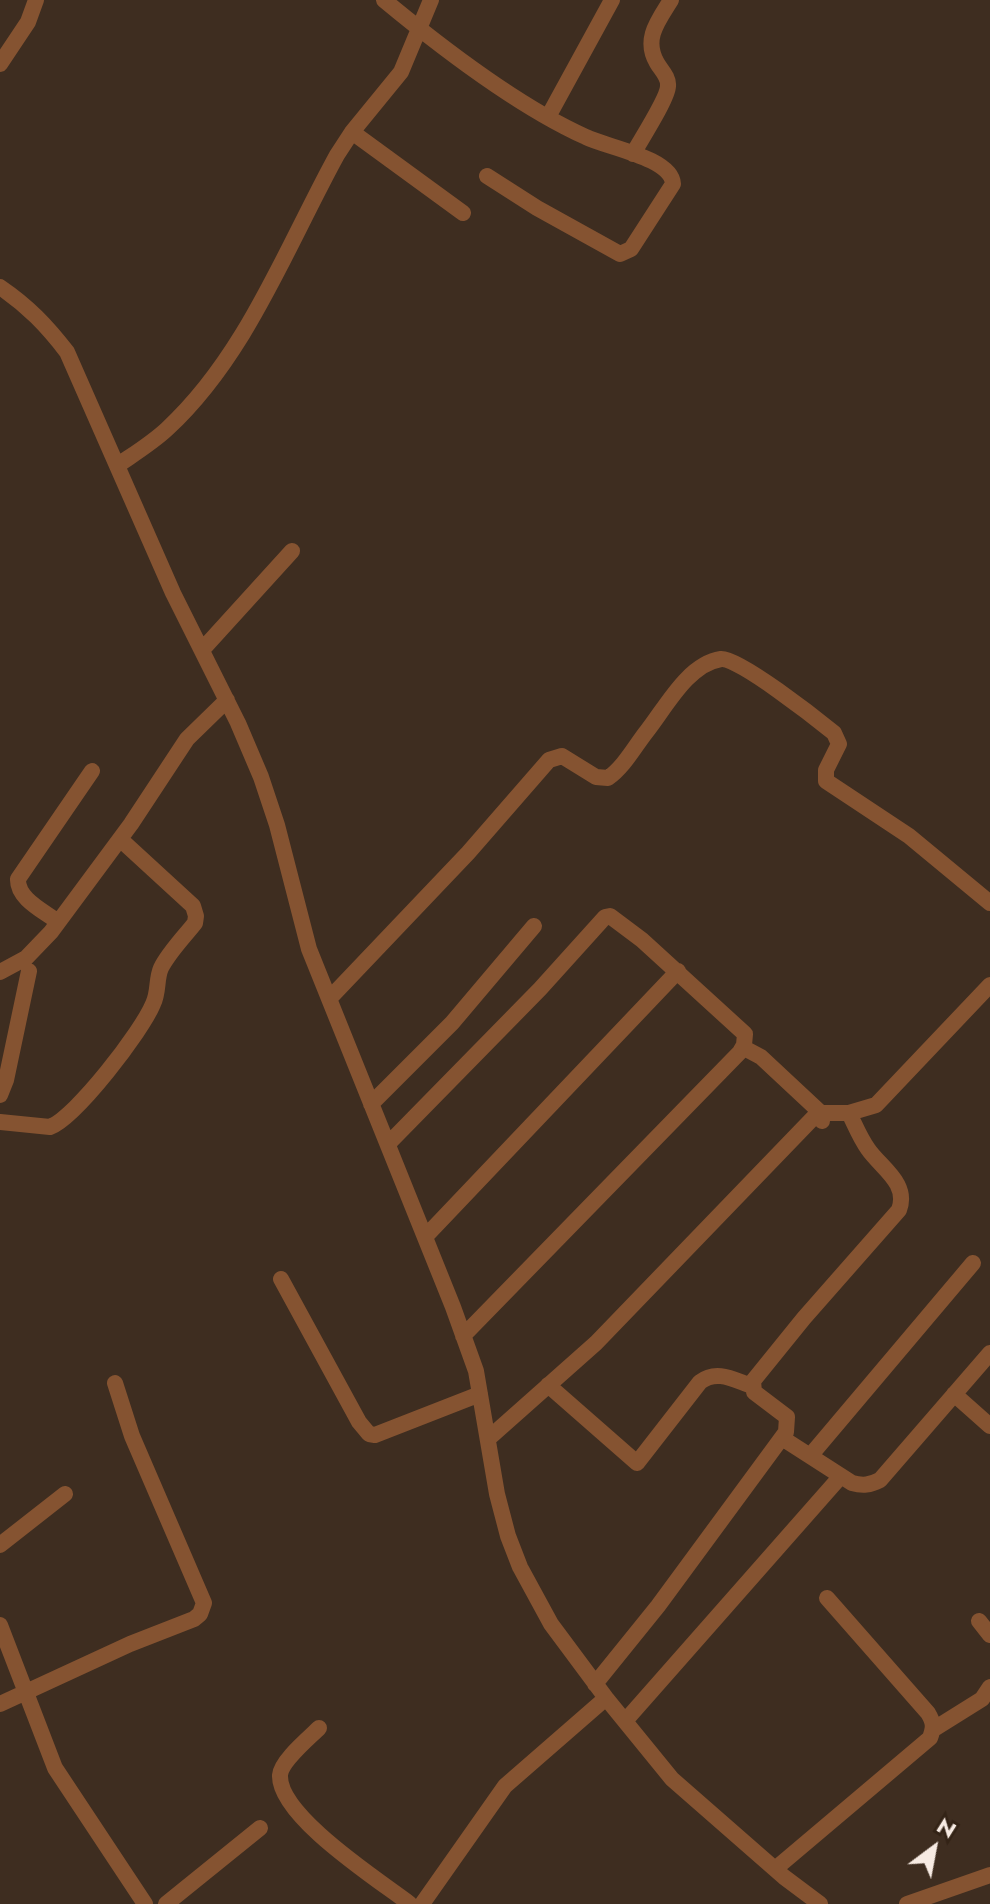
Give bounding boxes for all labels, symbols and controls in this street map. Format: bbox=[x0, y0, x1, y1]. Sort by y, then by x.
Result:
north arrow bbox=[894, 1808, 974, 1888]
text: N bbox=[931, 1809, 963, 1846]

